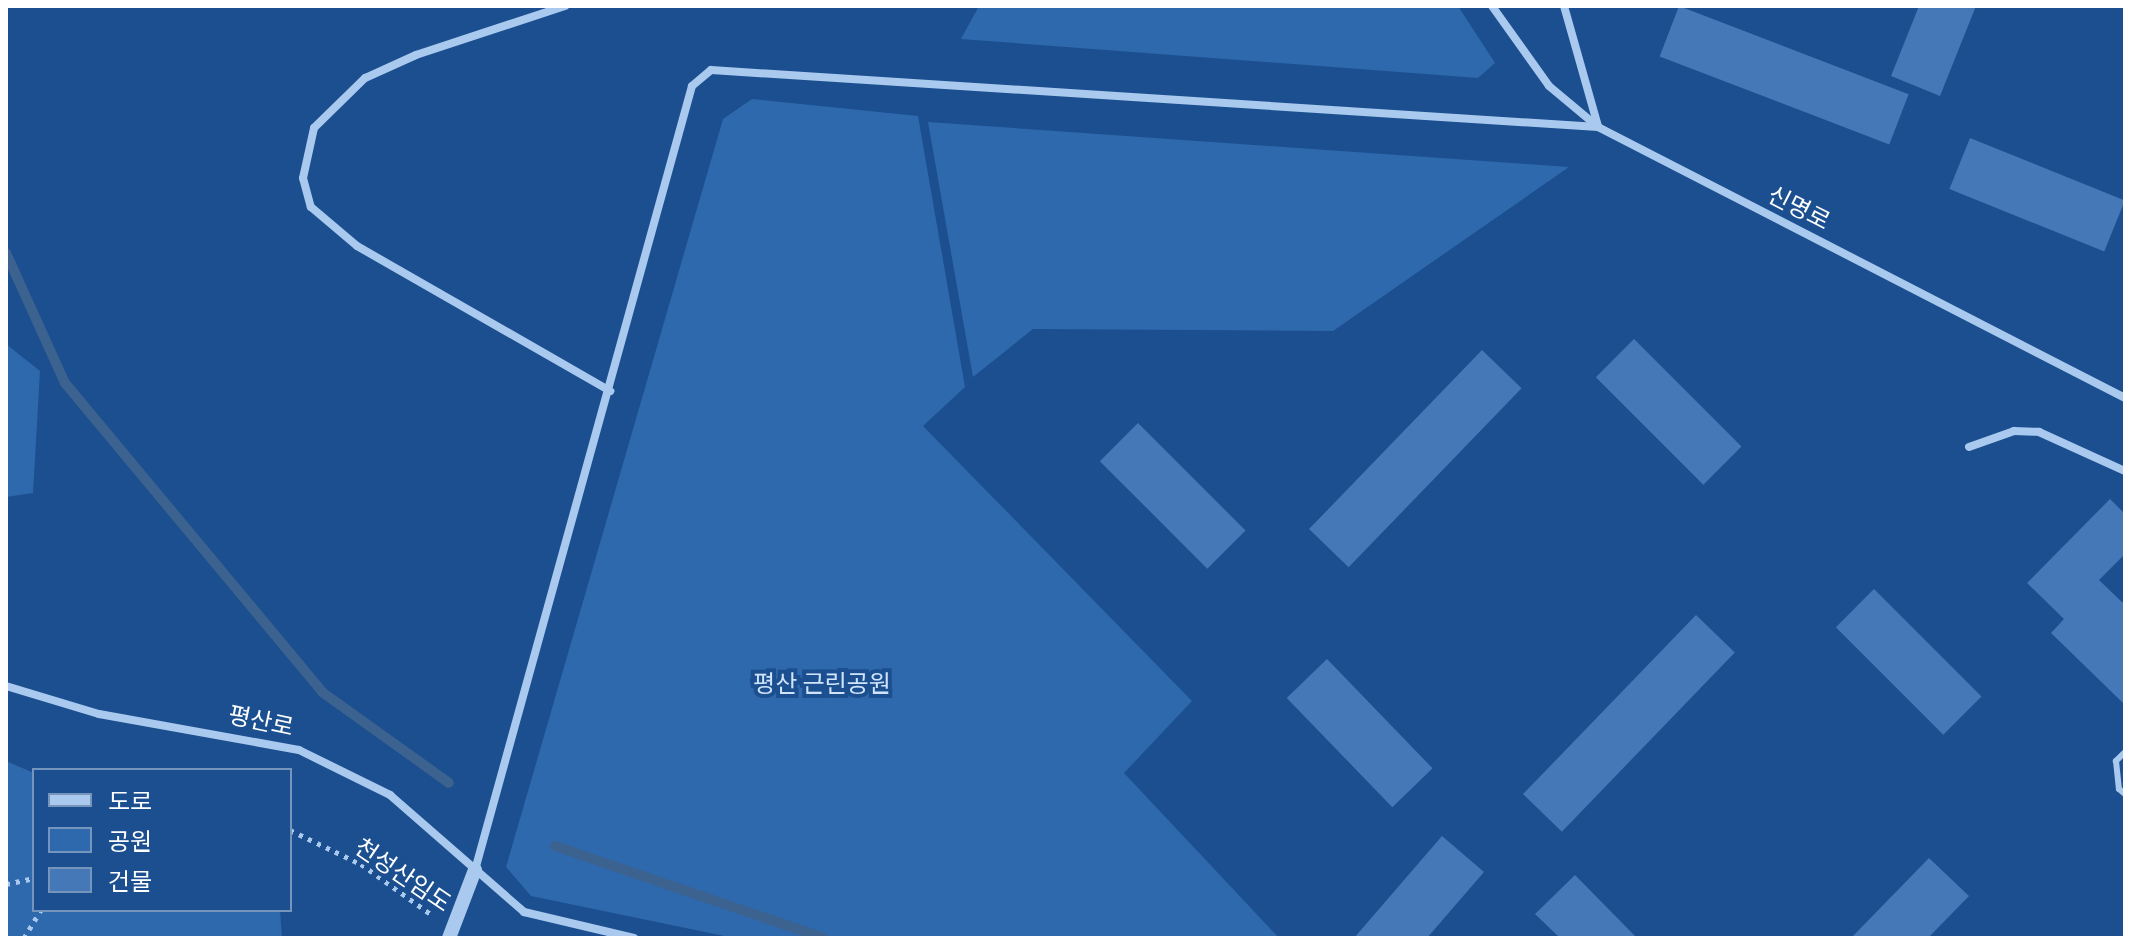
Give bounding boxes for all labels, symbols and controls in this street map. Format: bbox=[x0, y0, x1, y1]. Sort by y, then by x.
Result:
street label: 신명로 bbox=[1763, 180, 1835, 236]
park label: 평산 근린공원 bbox=[753, 670, 891, 698]
street label: 평산로 bbox=[226, 700, 296, 742]
legend bbox=[32, 768, 292, 912]
text: 도로 bbox=[108, 783, 152, 819]
text: 공원 bbox=[108, 823, 152, 859]
street label: 천성산임도 bbox=[349, 832, 457, 918]
text: 건물 bbox=[108, 863, 152, 899]

